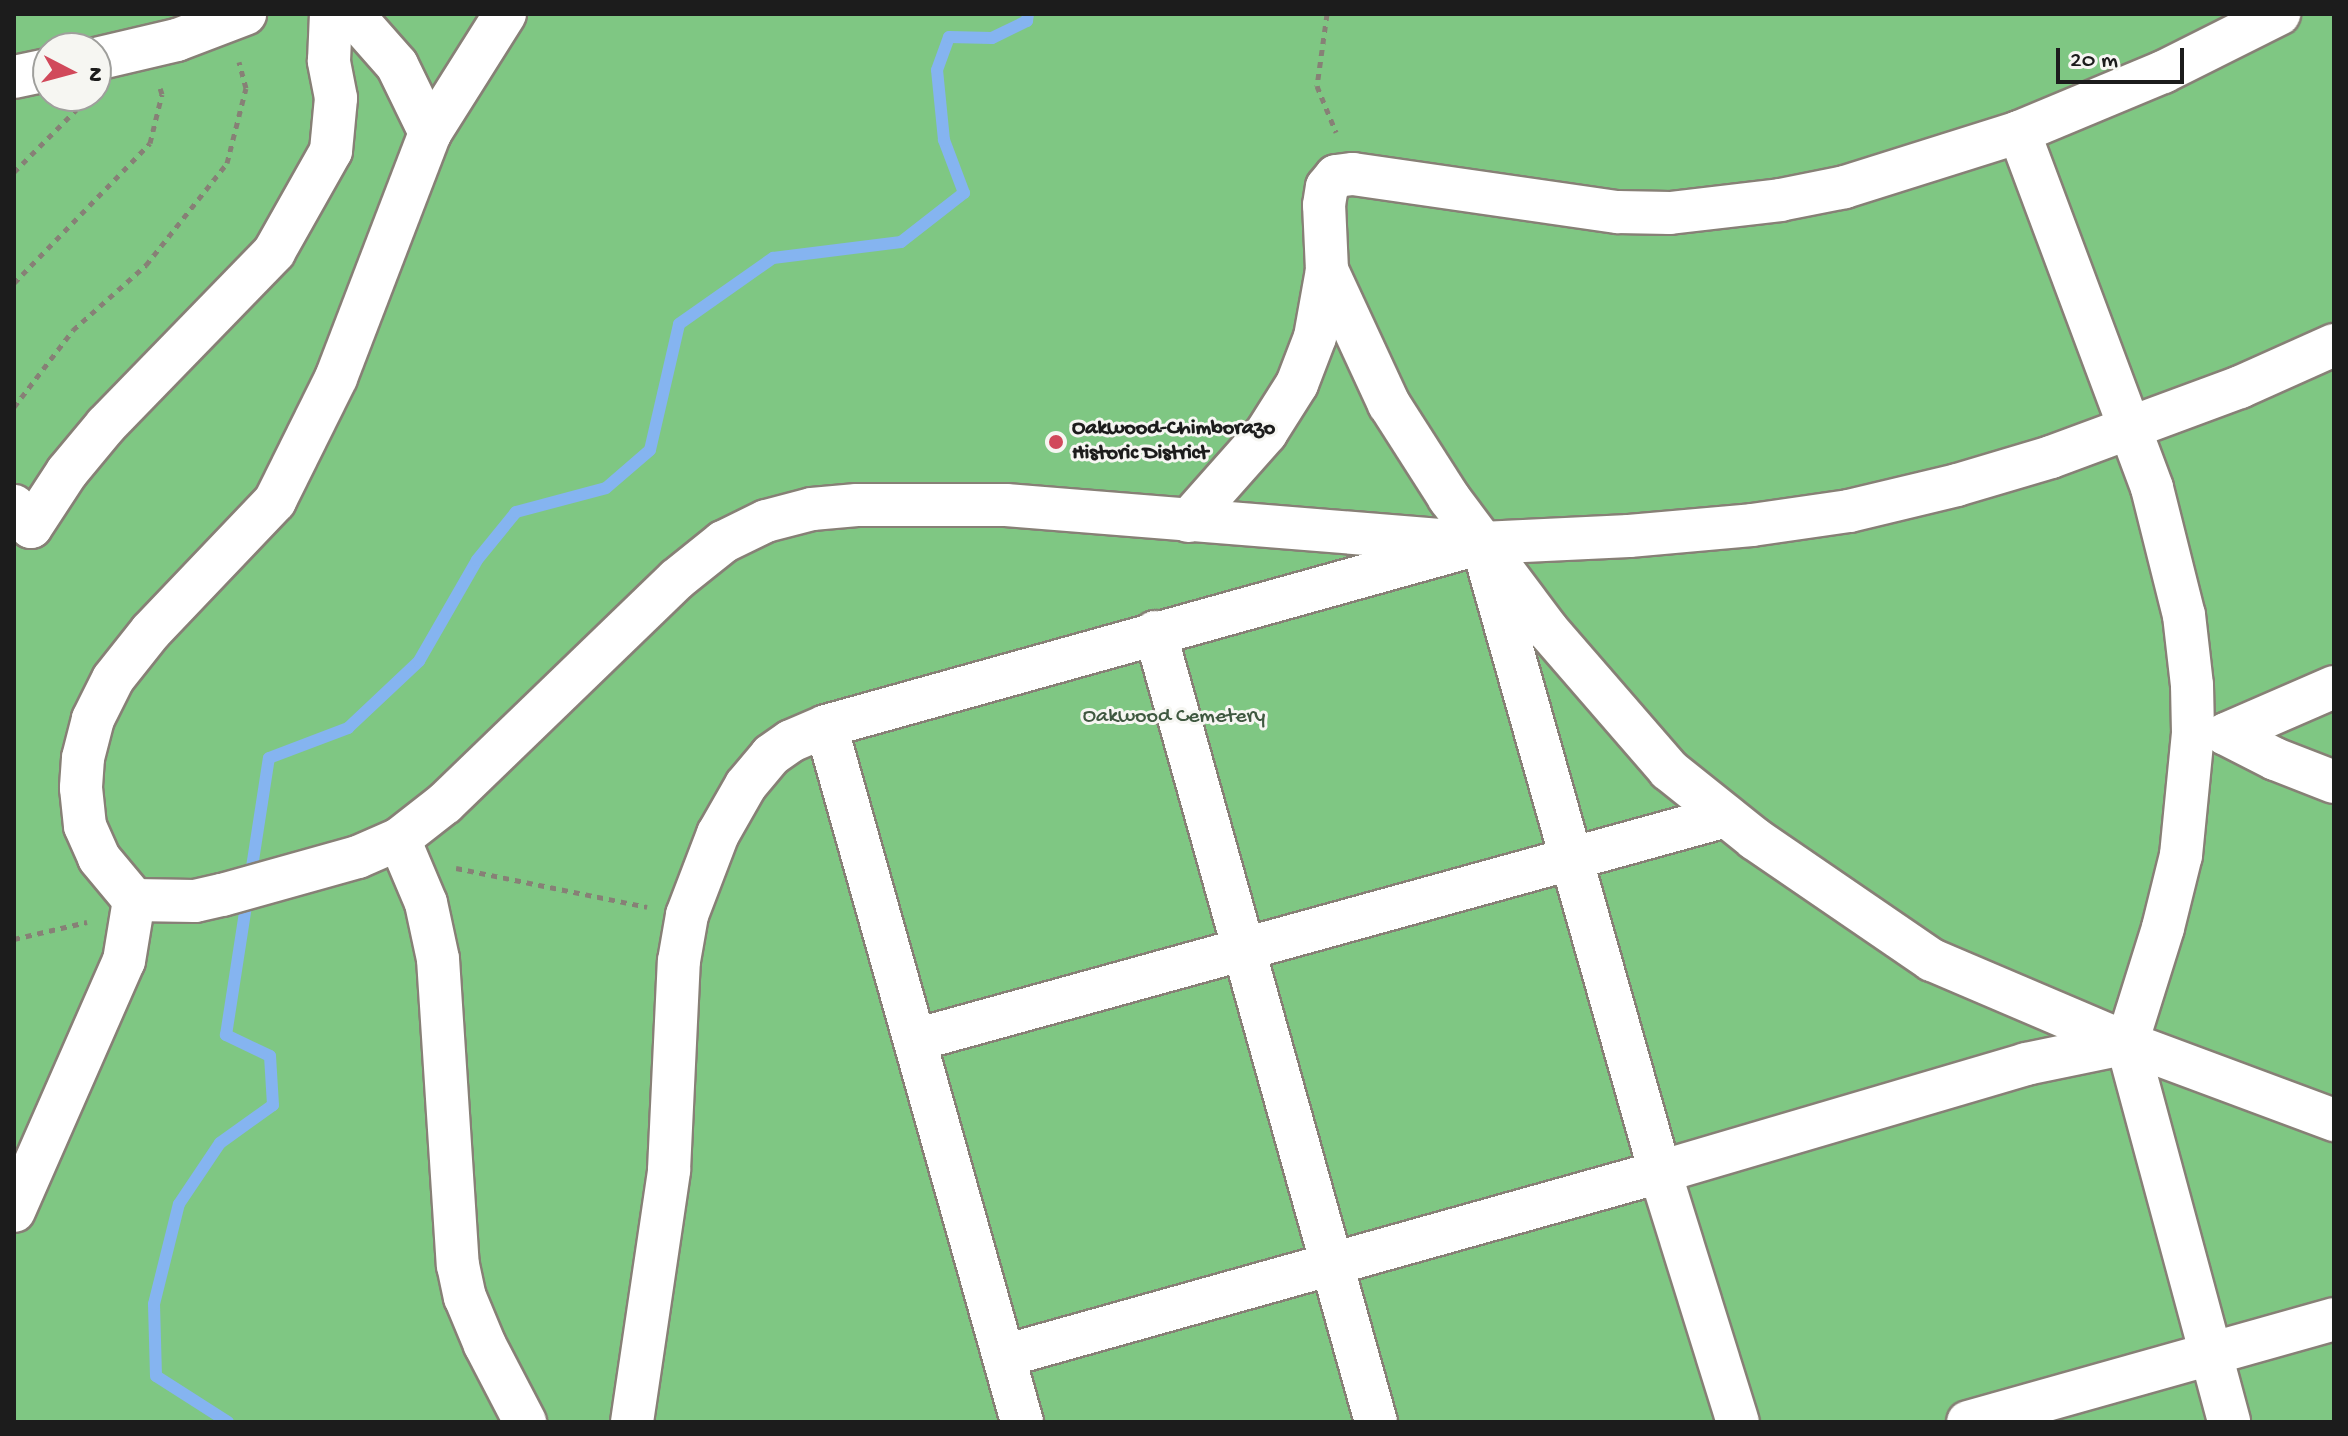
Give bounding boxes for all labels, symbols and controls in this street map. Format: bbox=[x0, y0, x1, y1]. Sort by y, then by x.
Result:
north arrow bbox=[32, 32, 112, 112]
scale bar bbox=[2060, 32, 2188, 82]
text: 20 m bbox=[2070, 47, 2118, 76]
text: N bbox=[80, 66, 108, 83]
place label: Oakwood-Chimborazo Historic District bbox=[1072, 416, 1275, 468]
marker: Oakwood-Chimborazo Historic District bbox=[1047, 433, 1065, 451]
park label: Oakwood Cemetery bbox=[1083, 705, 1265, 731]

